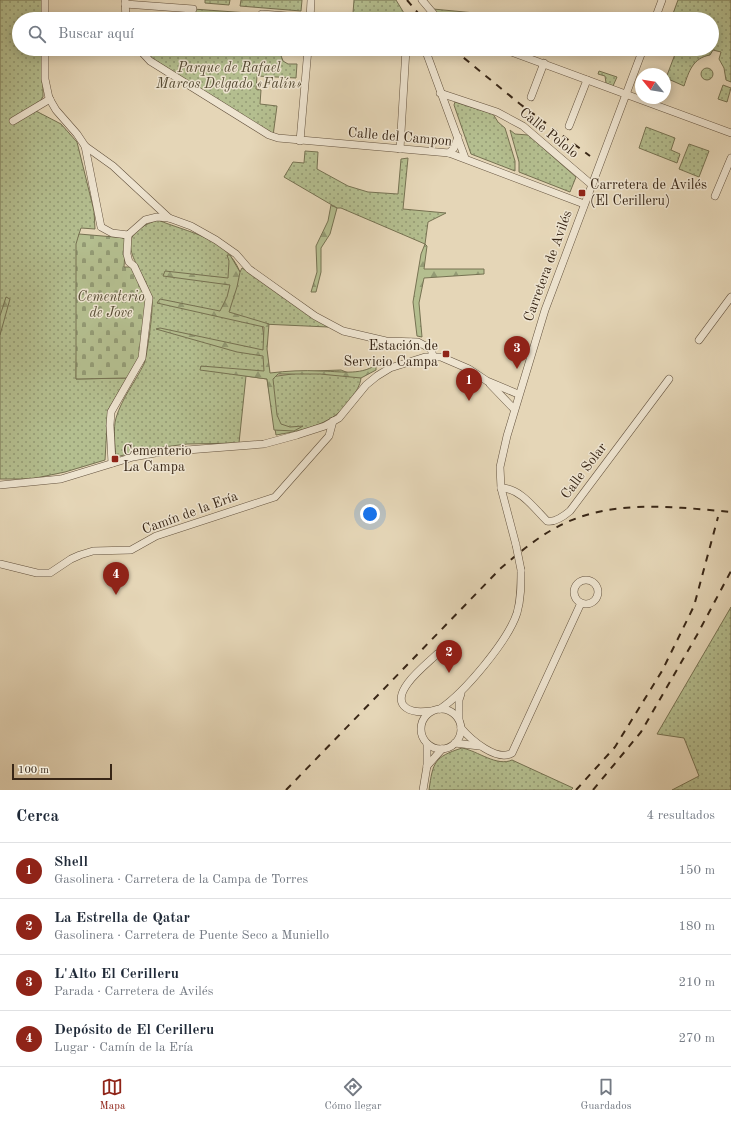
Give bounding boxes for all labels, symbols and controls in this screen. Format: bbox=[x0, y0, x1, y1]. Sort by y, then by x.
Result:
search box bbox=[12, 12, 719, 56]
icon: search bbox=[26, 23, 48, 45]
text: Buscar aquí bbox=[58, 27, 134, 42]
park label: Parque de Rafael Marcos Delgado «Falín» bbox=[155, 61, 302, 92]
north arrow bbox=[635, 68, 671, 104]
street label: Calle Pololo bbox=[517, 105, 581, 161]
street label: Calle del Campon bbox=[347, 125, 453, 149]
place label: Carretera de Avilés (El Cerilleru) bbox=[590, 178, 707, 208]
marker: Carretera de Avilés (El Cerilleru) bbox=[577, 188, 587, 198]
street label: Carretera de Avilés bbox=[521, 209, 575, 323]
park label: Cementerio de Jove bbox=[77, 290, 145, 320]
pin: 3 bbox=[504, 336, 530, 369]
place label: Estación de Servicio Campa bbox=[344, 339, 438, 369]
marker: Estación de Servicio Campa bbox=[441, 349, 451, 359]
pin: 1 bbox=[456, 368, 482, 401]
street label: Calle Solar bbox=[558, 440, 610, 502]
place label: Cementerio La Campa bbox=[123, 444, 192, 474]
marker: Cementerio La Campa bbox=[110, 454, 120, 464]
street label: Camín de la Ería bbox=[140, 489, 240, 537]
your location bbox=[360, 504, 380, 524]
pin: 4 bbox=[103, 562, 129, 595]
pin: 2 bbox=[436, 640, 462, 673]
scale bar bbox=[12, 762, 112, 781]
text: 100 m bbox=[18, 765, 49, 776]
text: Cerca bbox=[16, 808, 59, 825]
text: 4 resultados bbox=[647, 809, 715, 822]
text: Shell bbox=[54, 855, 88, 870]
text: 1 bbox=[25, 864, 33, 877]
text: 150 m bbox=[678, 864, 715, 877]
text: Gasolinera · Carretera de la Campa de Torres bbox=[54, 873, 308, 886]
text: La Estrella de Qatar bbox=[54, 911, 190, 926]
text: 2 bbox=[25, 920, 33, 933]
text: 180 m bbox=[678, 920, 715, 933]
text: Gasolinera · Carretera de Puente Seco a Muniello bbox=[54, 929, 329, 942]
text: L'Alto El Cerilleru bbox=[54, 967, 179, 982]
text: 3 bbox=[25, 976, 33, 989]
text: 210 m bbox=[678, 976, 715, 989]
text: Parada · Carretera de Avilés bbox=[54, 985, 213, 998]
text: Depósito de El Cerilleru bbox=[54, 1023, 214, 1038]
text: 4 bbox=[25, 1032, 33, 1045]
text: 270 m bbox=[678, 1032, 715, 1045]
text: Lugar · Camín de la Ería bbox=[54, 1041, 193, 1054]
tab: Mapa bbox=[100, 1076, 125, 1114]
tab: Cómo llegar bbox=[324, 1076, 381, 1114]
tab: Guardados bbox=[581, 1076, 631, 1114]

